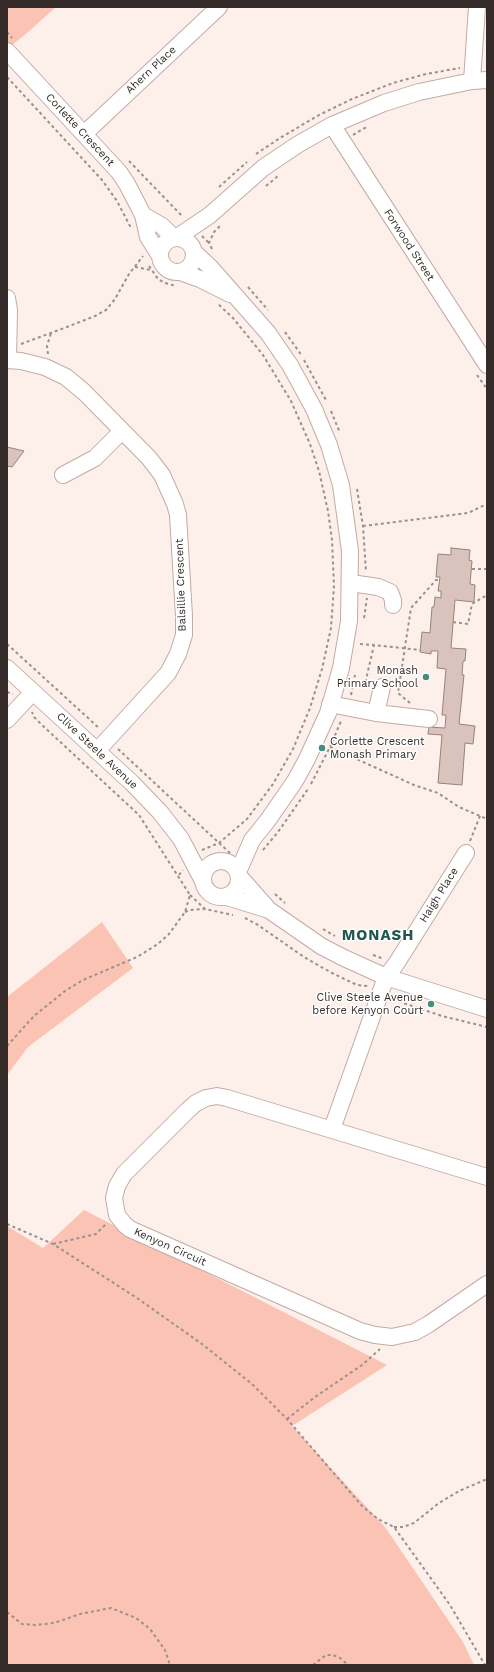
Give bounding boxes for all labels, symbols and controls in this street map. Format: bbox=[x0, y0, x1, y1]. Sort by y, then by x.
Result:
street label: Ahern Place bbox=[123, 43, 179, 97]
street label: Corlette Crescent bbox=[43, 91, 117, 169]
street label: Forwood Street bbox=[381, 207, 437, 283]
street label: Balsillie Crescent bbox=[173, 538, 189, 632]
place label: Monash Primary School bbox=[337, 664, 418, 690]
marker: Monash Primary School bbox=[421, 672, 431, 682]
street label: Clive Steele Avenue bbox=[54, 710, 140, 792]
place label: Corlette Crescent Monash Primary bbox=[330, 735, 425, 761]
marker: Corlette Crescent Monash Primary bbox=[317, 743, 327, 753]
street label: Haigh Place bbox=[417, 865, 461, 925]
district label: MONASH bbox=[342, 927, 414, 945]
place label: Clive Steele Avenue before Kenyon Court bbox=[312, 991, 423, 1017]
marker: Clive Steele Avenue before Kenyon Court bbox=[426, 999, 436, 1009]
street label: Kenyon Circuit bbox=[132, 1225, 208, 1269]

